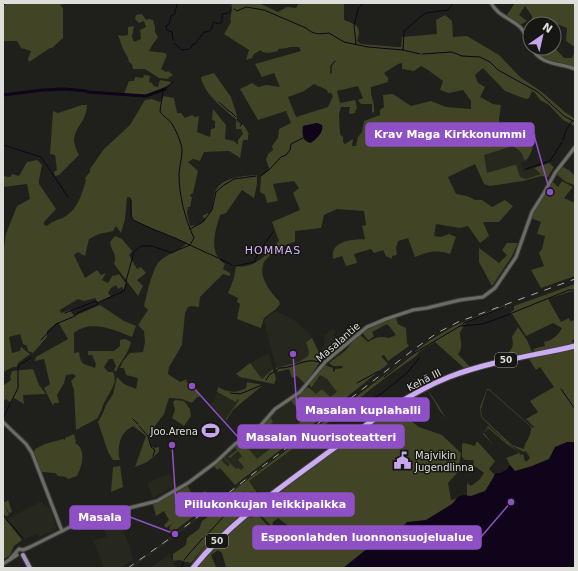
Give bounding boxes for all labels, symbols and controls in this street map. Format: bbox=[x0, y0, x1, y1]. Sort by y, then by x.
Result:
north arrow bbox=[522, 16, 562, 56]
text: N bbox=[540, 20, 555, 36]
callout: Krav Maga Kirkkonummi bbox=[366, 123, 534, 146]
text: Krav Maga Kirkkonummi bbox=[374, 128, 526, 141]
district label: HOMMAS bbox=[245, 244, 301, 257]
street label: Masalantie bbox=[314, 320, 362, 364]
road number: 50 bbox=[495, 353, 517, 367]
street label: Kehä III bbox=[405, 367, 443, 393]
callout: Masalan kuplahalli bbox=[297, 398, 429, 421]
text: Masalan kuplahalli bbox=[305, 404, 421, 417]
sports icon: Joo.Arena bbox=[201, 421, 221, 441]
callout: Masalan Nuorisoteatteri bbox=[238, 425, 404, 448]
place label: Joo.Arena bbox=[149, 426, 198, 437]
text: Masalan Nuorisoteatteri bbox=[246, 431, 396, 444]
place label: Majvikin Jugendlinna bbox=[414, 450, 474, 473]
public building icon: Majvikin Jugendlinna bbox=[392, 451, 412, 471]
callout: Piilukonkujan leikkipaikka bbox=[176, 493, 354, 516]
text: Piilukonkujan leikkipaikka bbox=[184, 498, 346, 511]
callout: Masala bbox=[70, 506, 130, 529]
text: Masala bbox=[78, 511, 122, 524]
callout: Espoonlahden luonnonsuojelualue bbox=[253, 526, 481, 549]
text: Espoonlahden luonnonsuojelualue bbox=[261, 531, 473, 544]
road number: 50 bbox=[206, 534, 228, 548]

